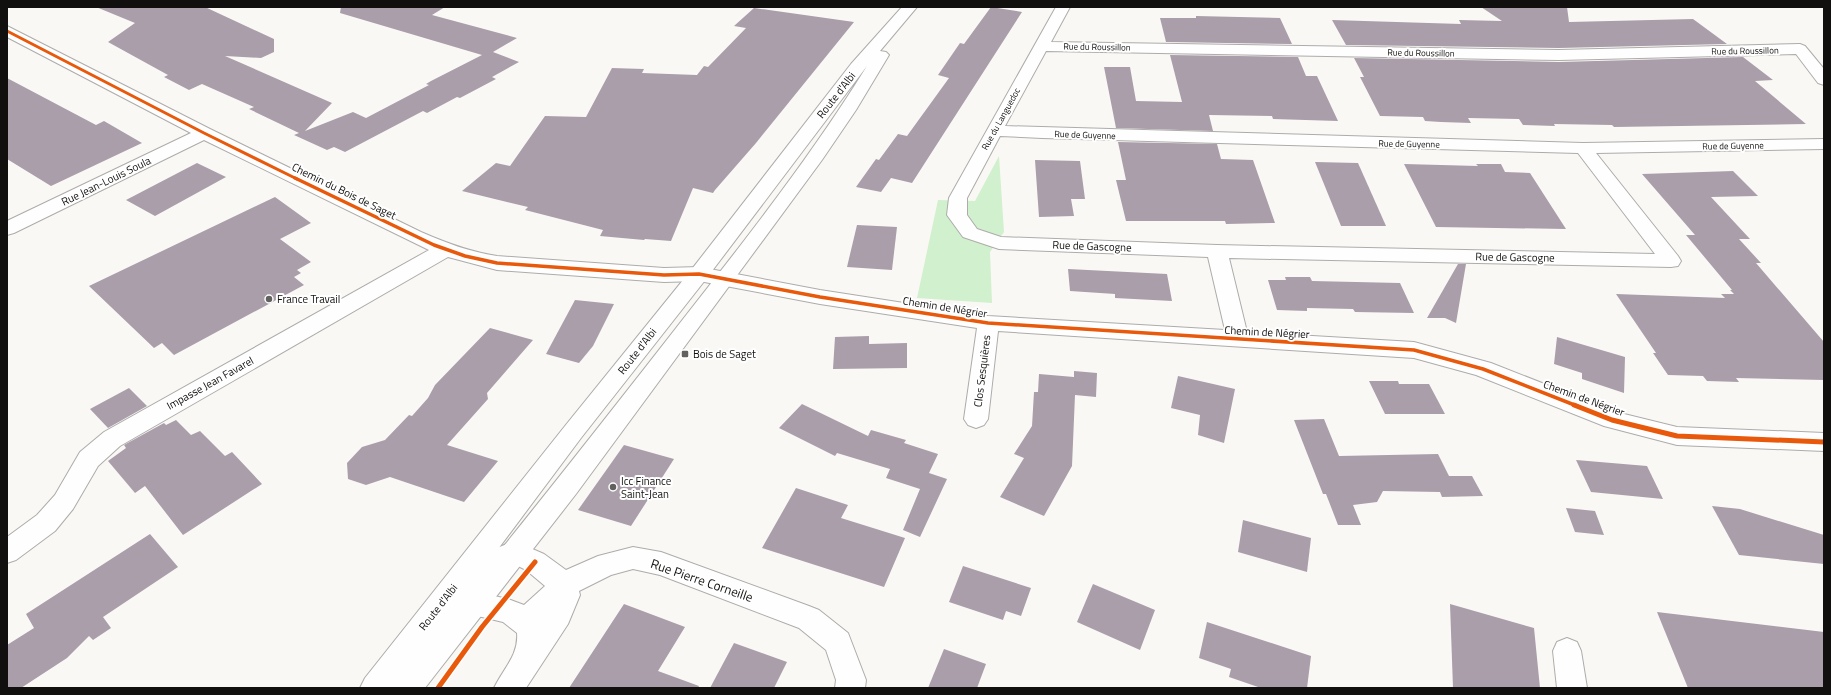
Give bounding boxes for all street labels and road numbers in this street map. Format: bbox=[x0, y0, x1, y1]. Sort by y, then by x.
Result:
street label: Rue du Roussillon bbox=[1063, 39, 1131, 54]
street label: Rue du Roussillon bbox=[1711, 43, 1779, 58]
street label: Rue du Roussillon bbox=[1387, 45, 1455, 60]
street label: Route d'Albi bbox=[813, 68, 859, 122]
street label: Rue du Languedoc bbox=[978, 85, 1023, 152]
street label: Rue de Guyenne bbox=[1054, 127, 1116, 142]
street label: Rue de Guyenne bbox=[1378, 136, 1440, 151]
street label: Rue de Guyenne bbox=[1702, 138, 1764, 153]
street label: Rue Jean-Louis Soula bbox=[58, 152, 154, 210]
street label: Chemin du Bois de Saget bbox=[289, 159, 399, 223]
street label: Rue de Gascogne bbox=[1052, 237, 1132, 255]
street label: Rue de Gascogne bbox=[1475, 248, 1555, 266]
street label: Chemin de Négrier bbox=[902, 292, 989, 322]
street label: Chemin de Négrier bbox=[1224, 322, 1310, 342]
street label: Route d'Albi bbox=[614, 324, 660, 378]
street label: Clos Sesquières bbox=[970, 334, 994, 408]
street label: Impasse Jean Favarel bbox=[164, 352, 256, 414]
street label: Chemin de Négrier bbox=[1541, 376, 1627, 420]
street label: Rue Pierre Corneille bbox=[648, 553, 756, 607]
street label: Route d'Albi bbox=[415, 580, 461, 634]

